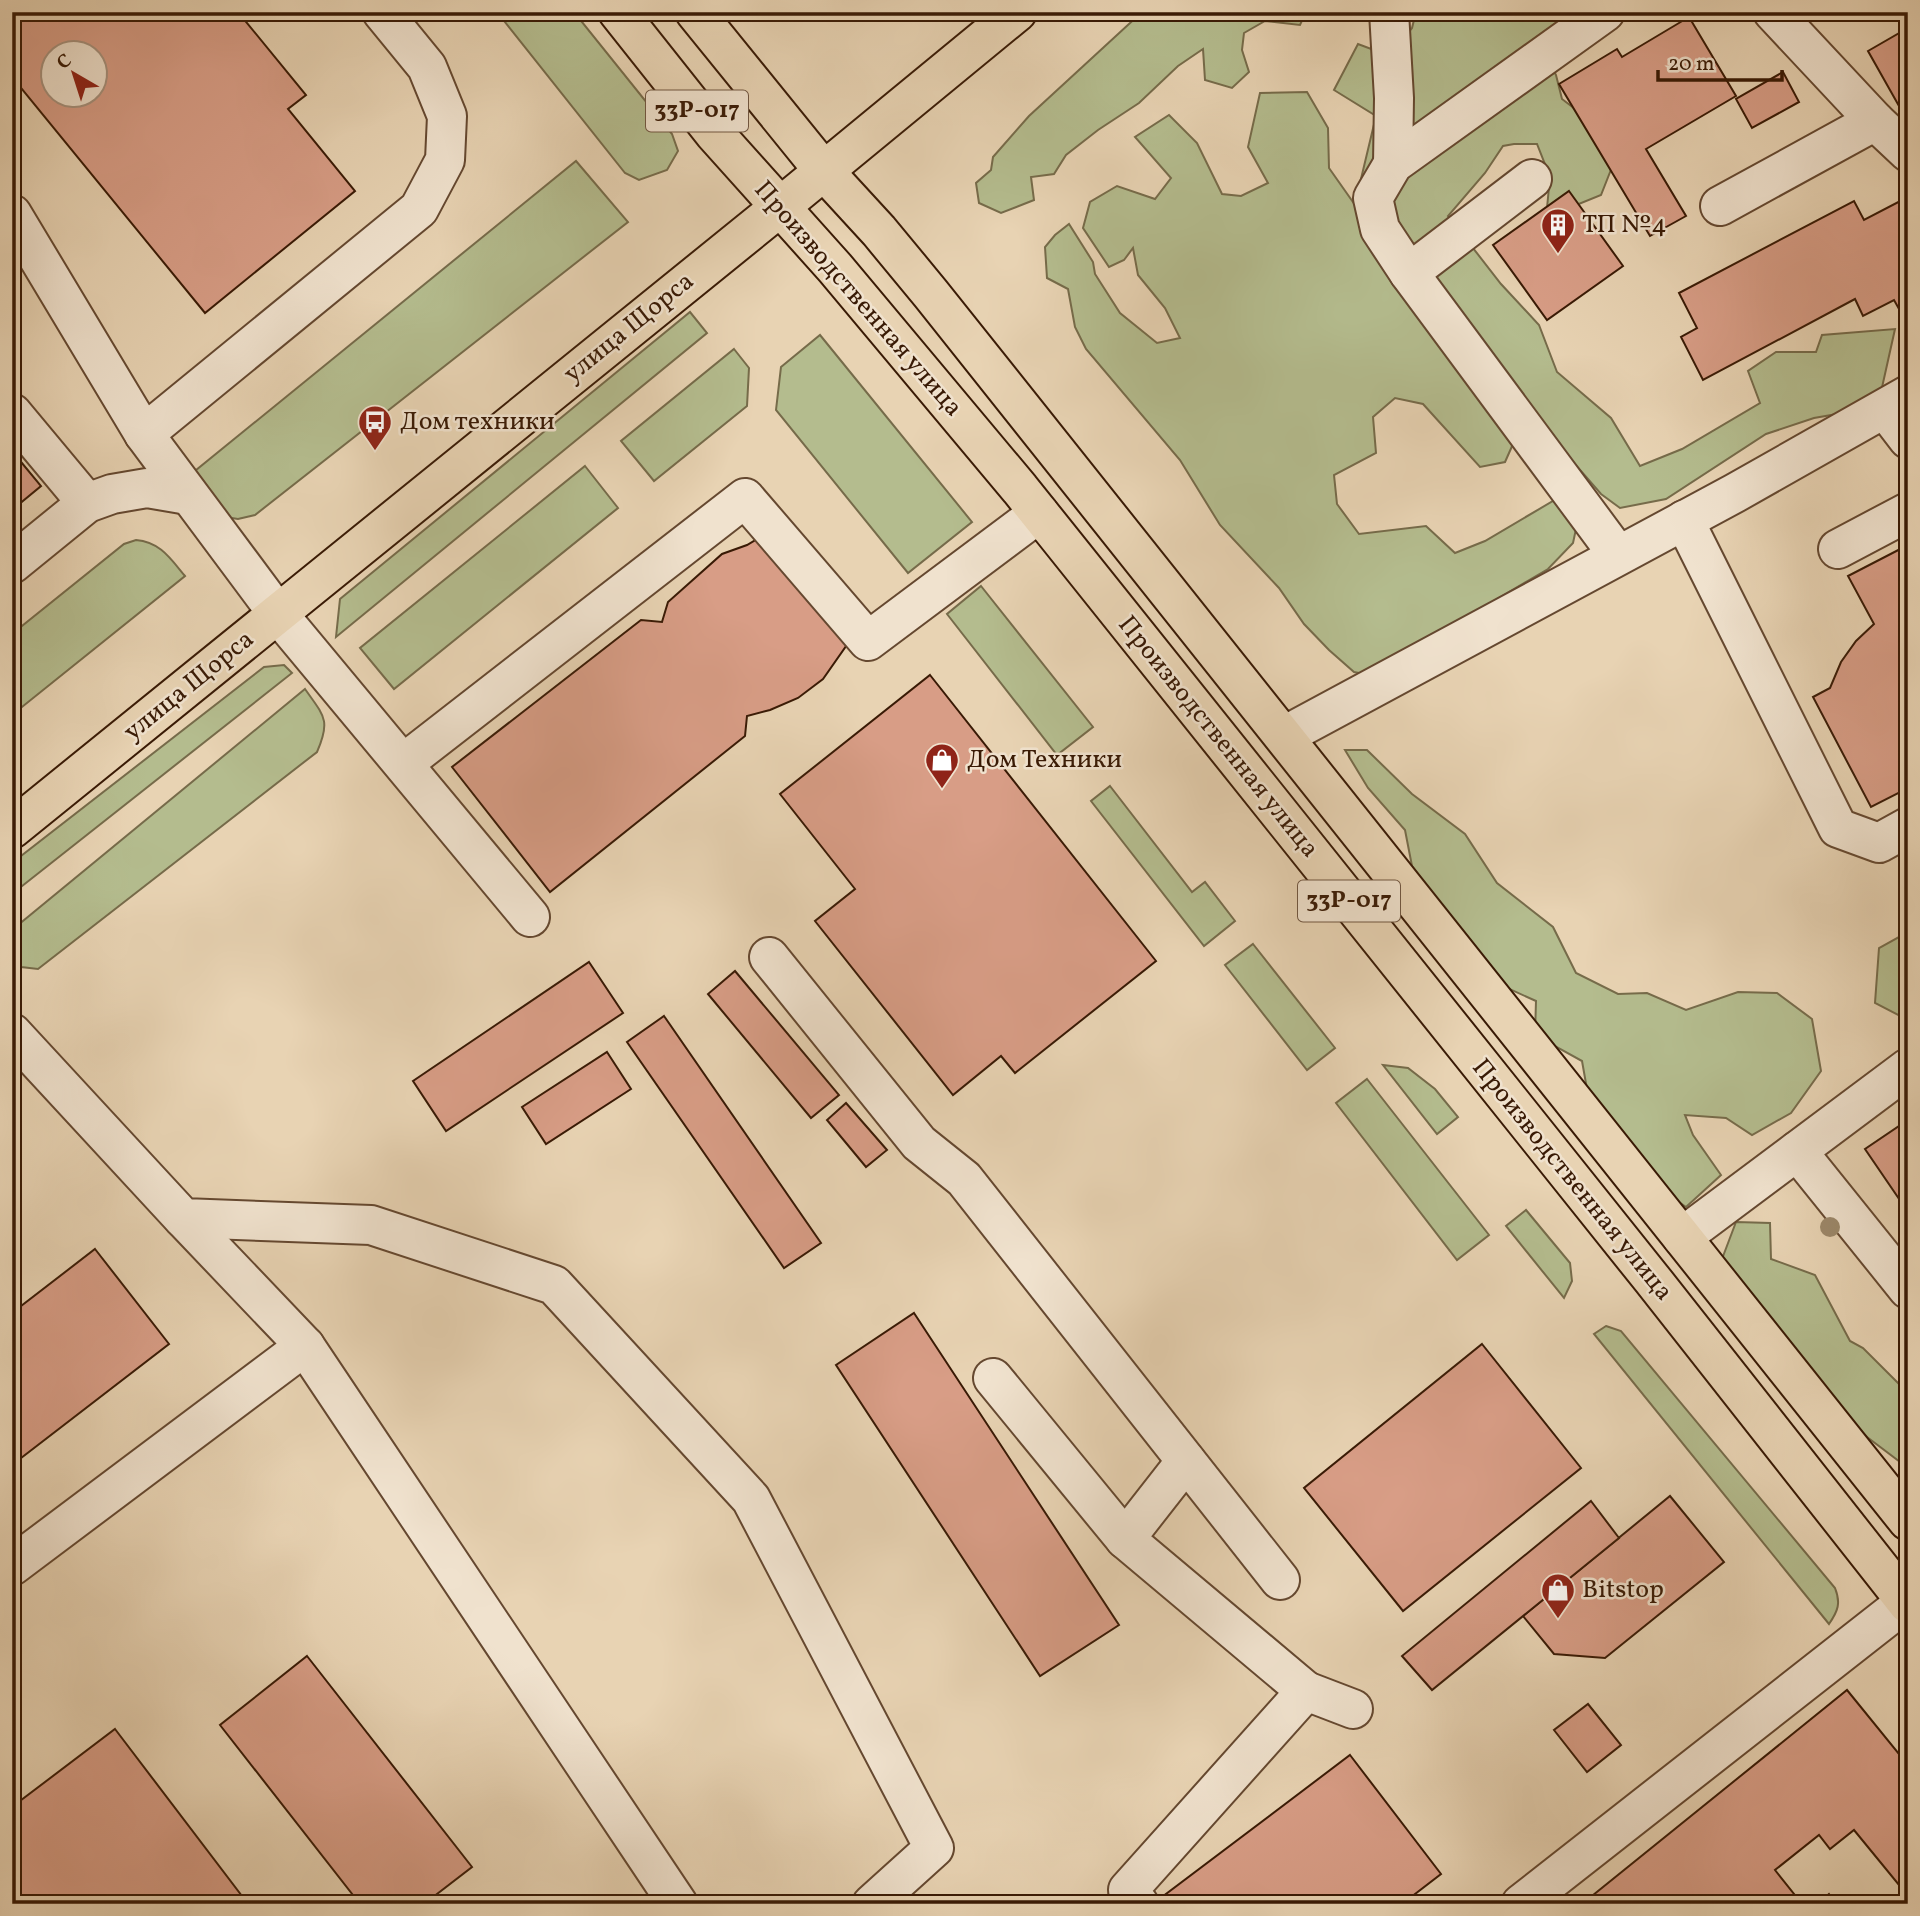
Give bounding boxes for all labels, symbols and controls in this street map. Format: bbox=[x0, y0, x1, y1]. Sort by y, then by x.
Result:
north arrow bbox=[38, 38, 108, 108]
scale bar bbox=[1658, 38, 1782, 82]
text: С bbox=[52, 48, 77, 76]
text: 20 m bbox=[1668, 50, 1714, 79]
road number: 33Р-017 bbox=[646, 90, 748, 132]
street label: Производственная улица bbox=[745, 173, 971, 425]
building icon: ТП №4 bbox=[1539, 206, 1577, 255]
place label: ТП №4 bbox=[1582, 207, 1667, 243]
street label: улица Щорса bbox=[556, 264, 702, 392]
bus stop icon: Дом техники bbox=[356, 403, 394, 452]
place label: Дом техники bbox=[400, 404, 555, 440]
street label: Производственная улица bbox=[1109, 608, 1327, 866]
street label: улица Щорса bbox=[116, 622, 262, 750]
shop icon: Дом Техники bbox=[923, 741, 961, 790]
place label: Дом Техники bbox=[967, 742, 1122, 778]
road number: 33Р-017 bbox=[1298, 880, 1400, 922]
street label: Производственная улица bbox=[1463, 1051, 1681, 1309]
shop icon: Bitstop bbox=[1539, 1571, 1577, 1620]
place label: Bitstop bbox=[1582, 1572, 1664, 1608]

